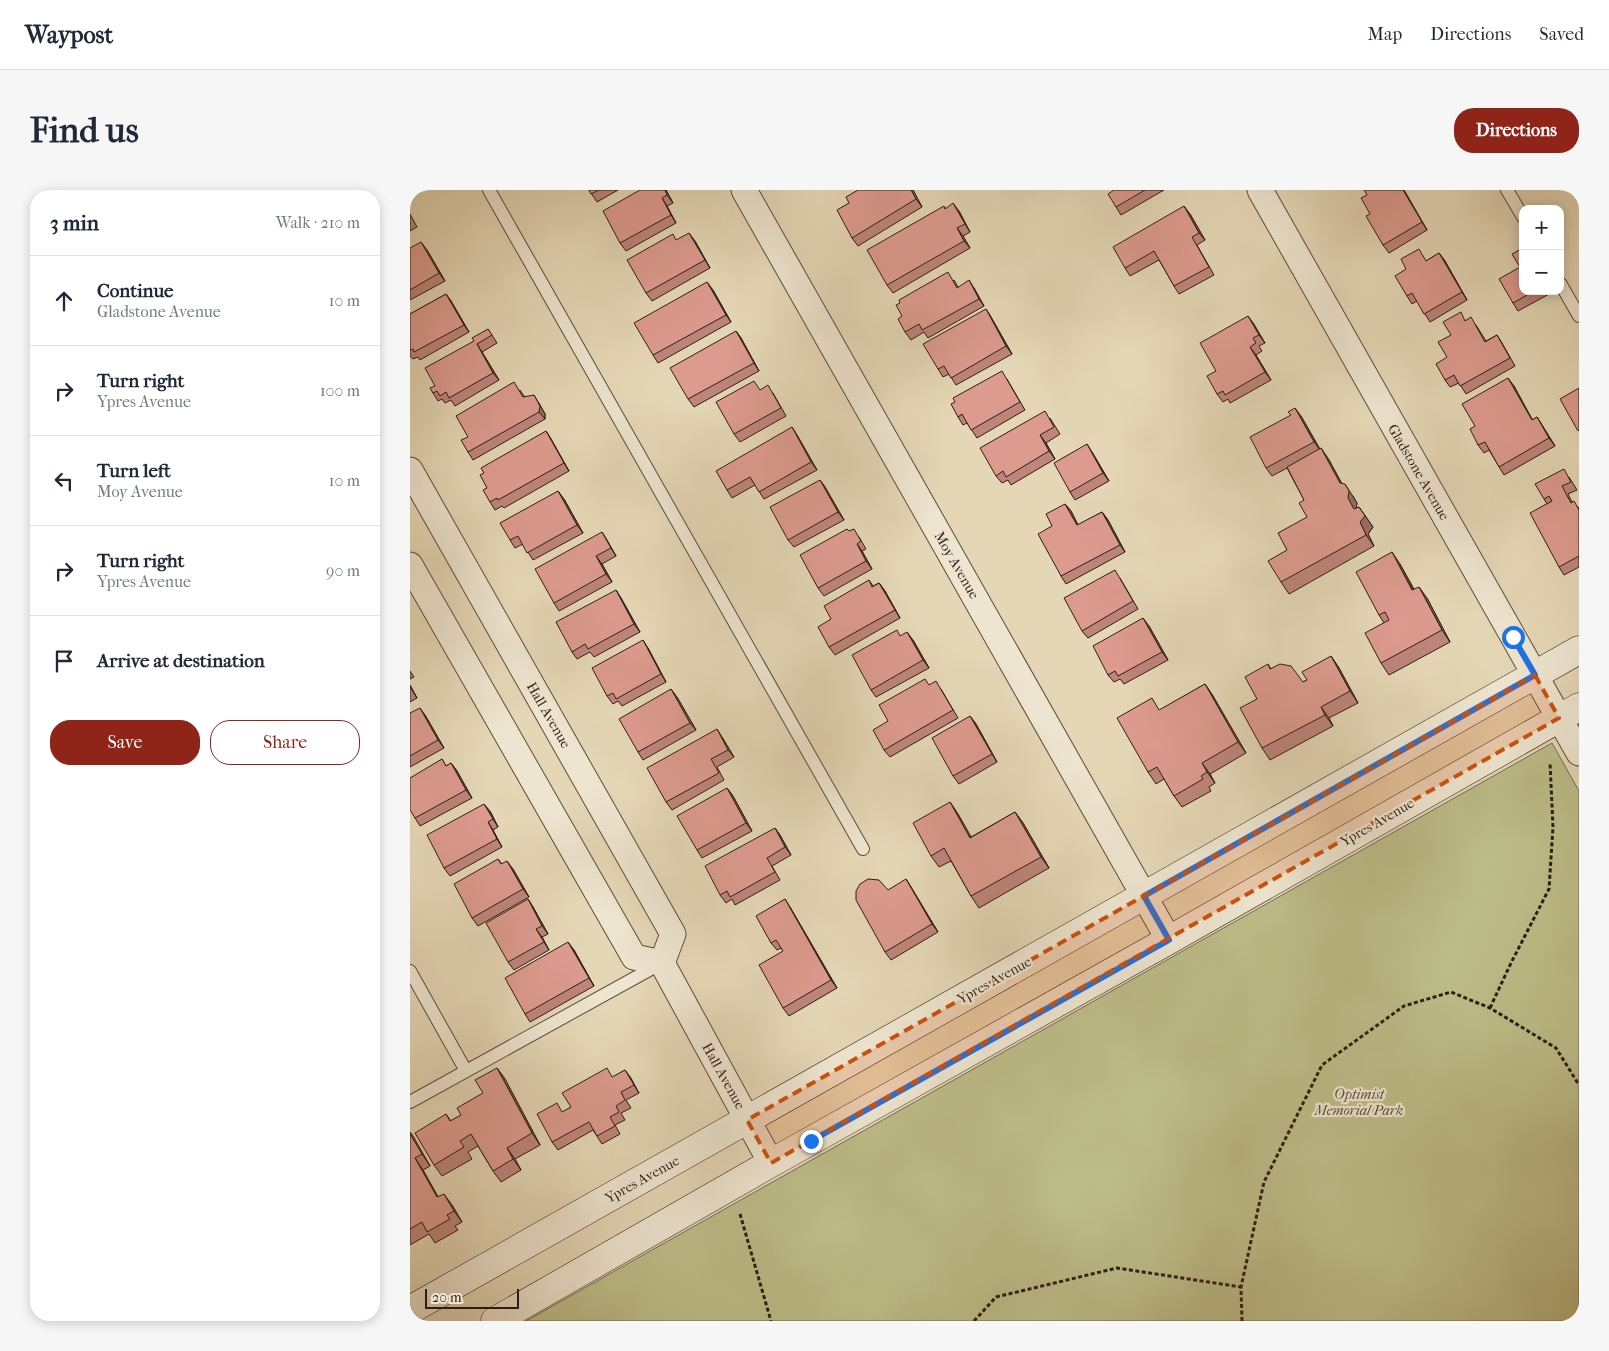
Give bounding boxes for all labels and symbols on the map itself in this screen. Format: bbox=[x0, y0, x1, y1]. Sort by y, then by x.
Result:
street label: Gladstone Avenue bbox=[1384, 421, 1453, 523]
street label: Moy Avenue bbox=[930, 529, 983, 602]
route start bbox=[1502, 626, 1525, 649]
street label: Hall Avenue bbox=[523, 679, 574, 751]
street label: Ypres Avenue bbox=[1337, 794, 1417, 851]
street label: Ypres Avenue bbox=[953, 953, 1034, 1008]
street label: Hall Avenue bbox=[698, 1040, 749, 1113]
park label: Optimist Memorial Park bbox=[1314, 1086, 1403, 1119]
route end bbox=[800, 1130, 823, 1153]
street label: Ypres Avenue bbox=[601, 1152, 682, 1207]
scale bar bbox=[425, 1286, 519, 1309]

